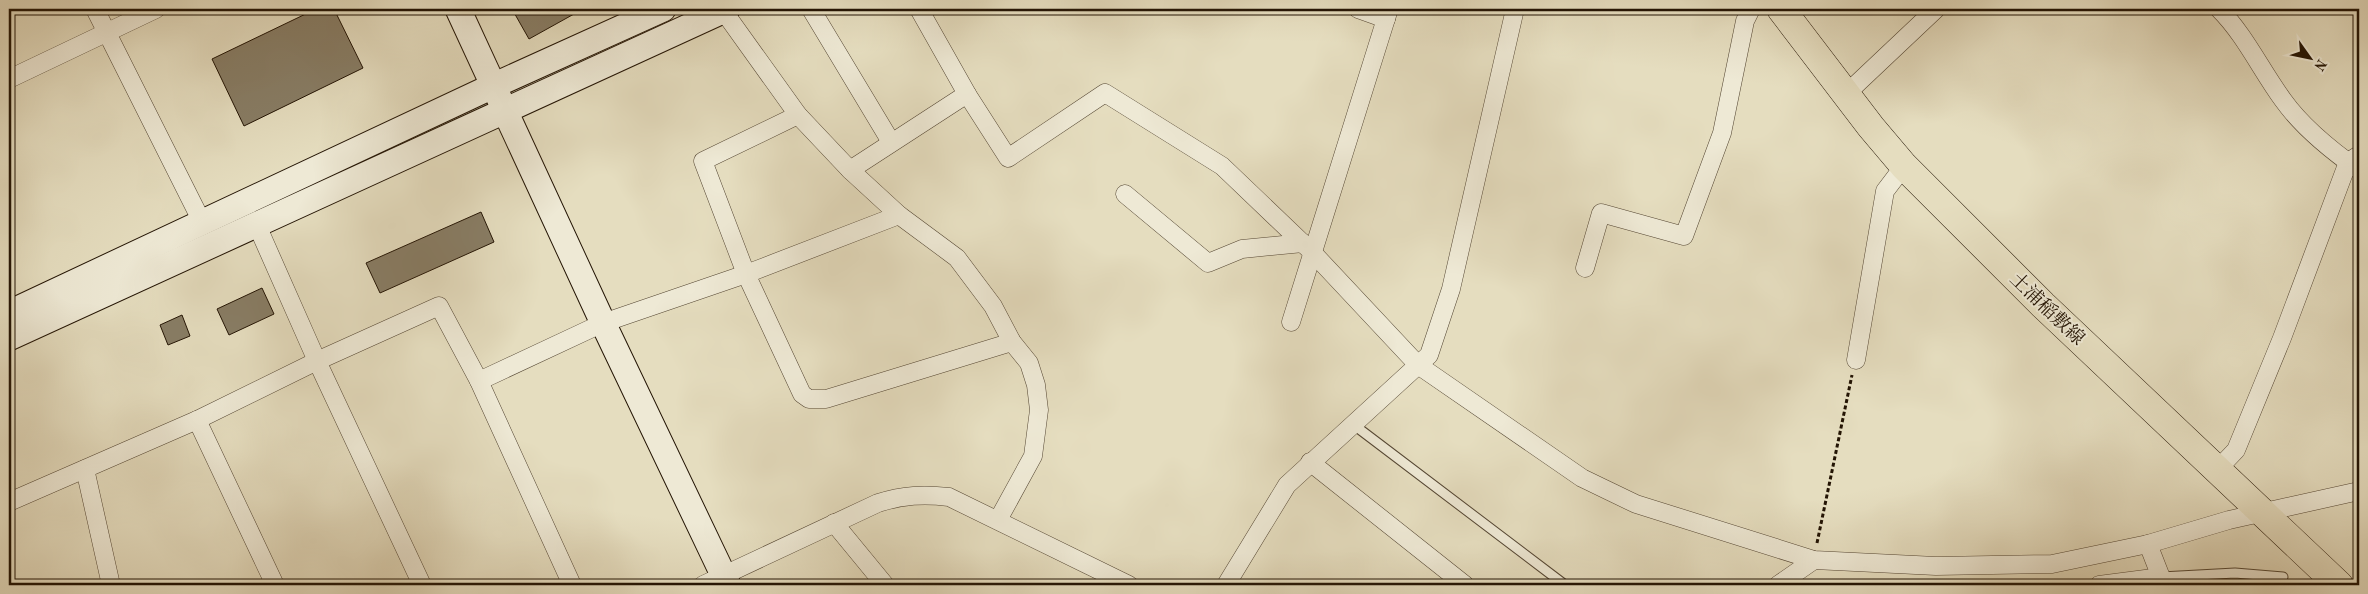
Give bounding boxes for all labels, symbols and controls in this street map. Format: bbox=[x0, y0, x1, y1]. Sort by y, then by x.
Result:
north arrow bbox=[2286, 32, 2336, 82]
text: N bbox=[2311, 56, 2329, 73]
street label: 土浦稲敷線 bbox=[2005, 268, 2089, 350]

